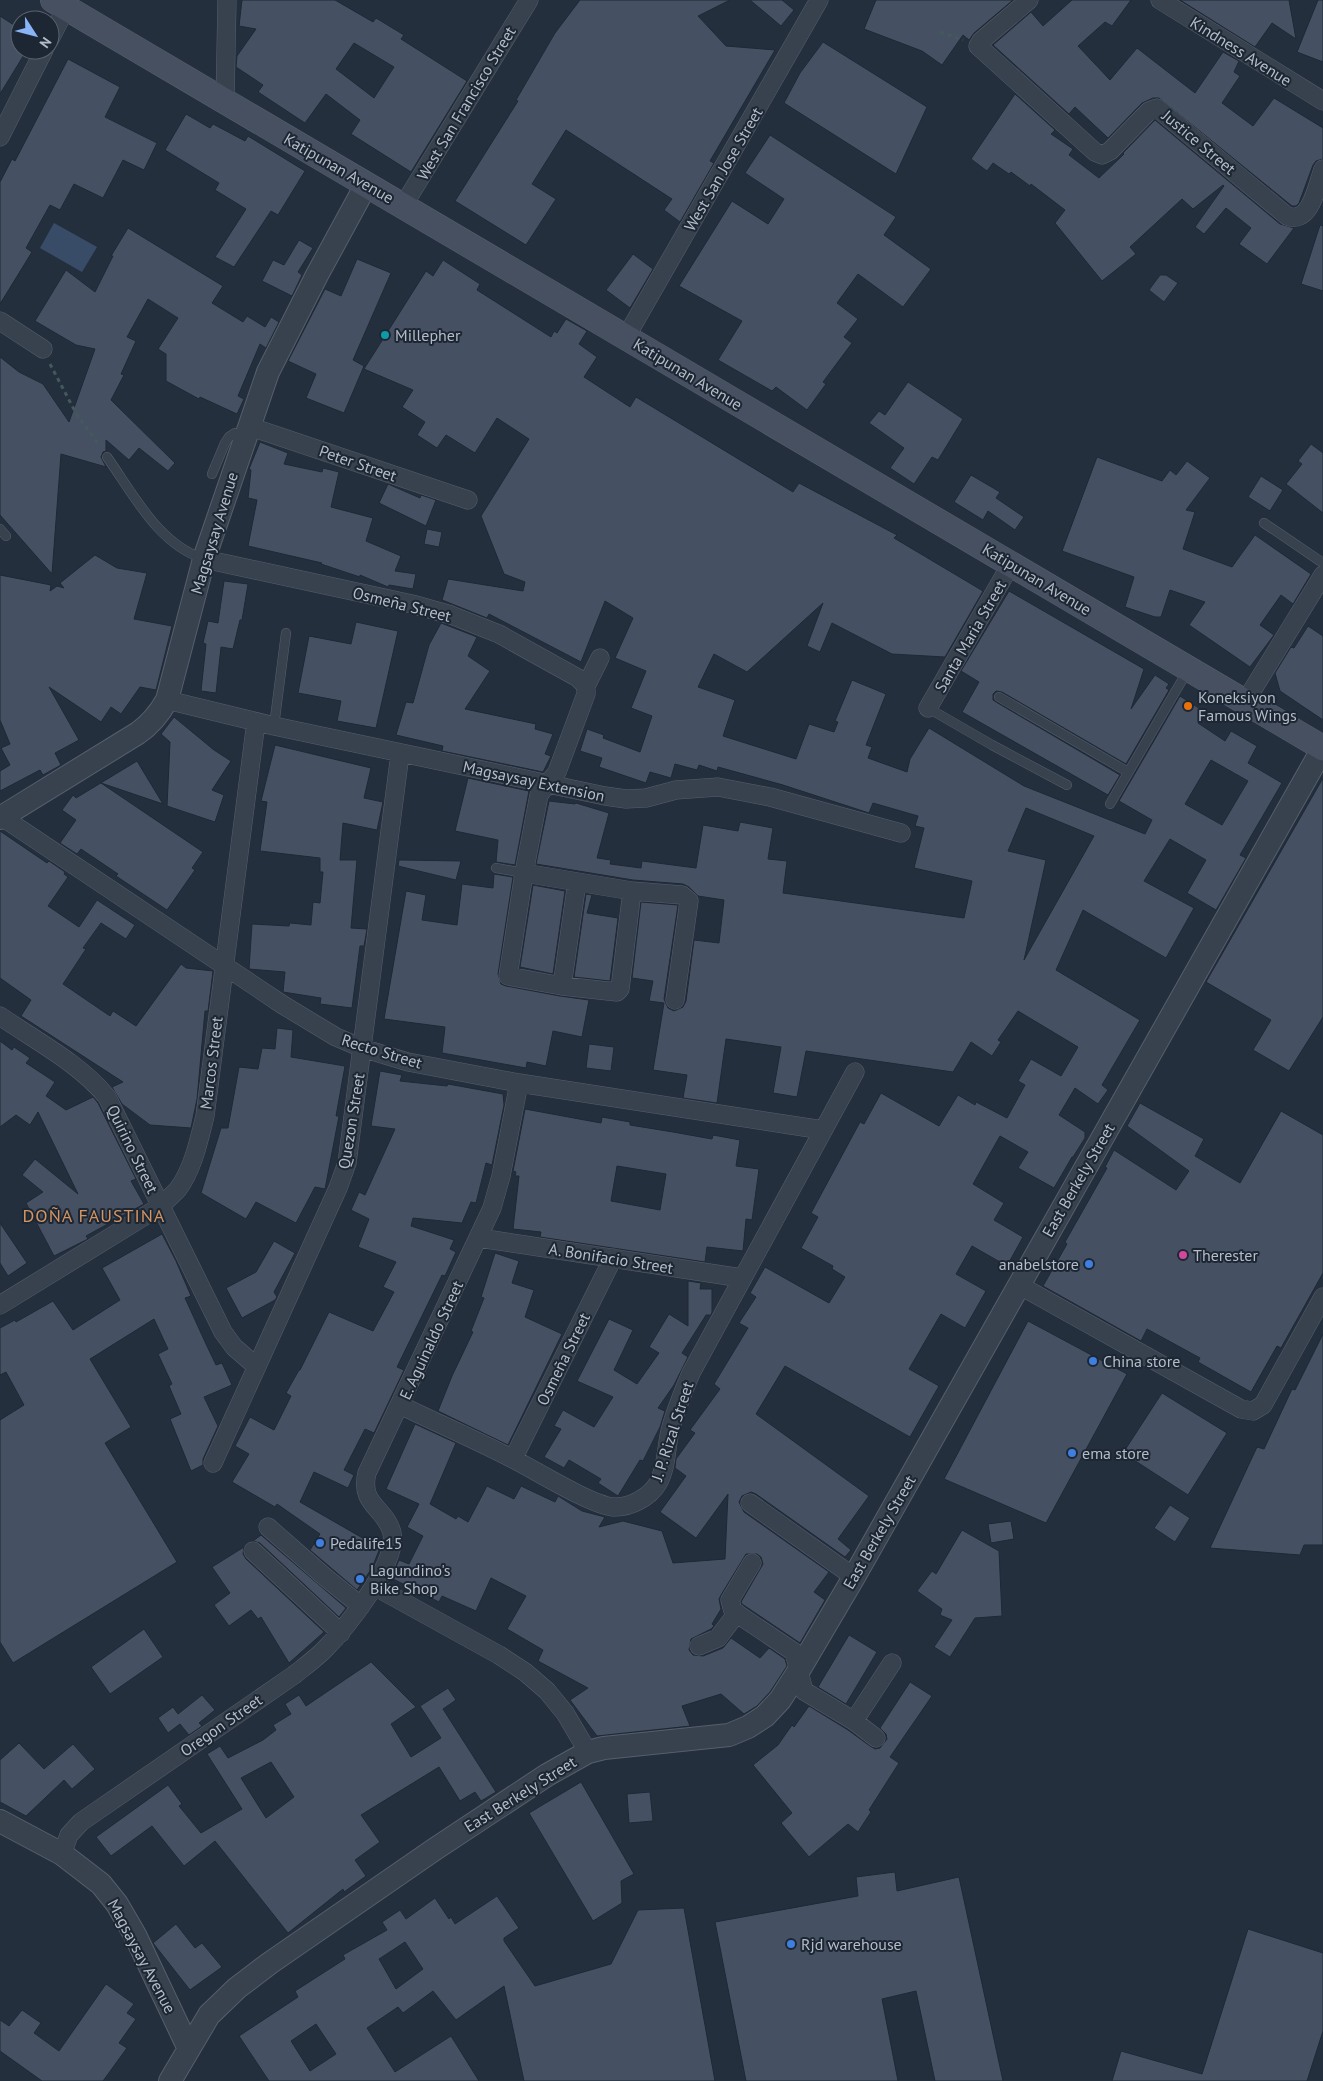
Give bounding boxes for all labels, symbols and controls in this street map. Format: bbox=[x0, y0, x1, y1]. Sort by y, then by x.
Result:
north arrow bbox=[10, 10, 60, 60]
street label: Kindness Avenue bbox=[1187, 12, 1295, 90]
street label: West San Francisco Street bbox=[412, 22, 520, 183]
text: N bbox=[36, 34, 56, 52]
street label: West San Jose Street bbox=[679, 103, 767, 235]
street label: Justice Street bbox=[1157, 105, 1240, 179]
street label: Katipunan Avenue bbox=[281, 128, 397, 208]
place label: Millepher bbox=[395, 325, 461, 345]
marker: Millepher bbox=[379, 329, 391, 341]
street label: Katipunan Avenue bbox=[630, 334, 746, 414]
street label: Peter Street bbox=[317, 440, 400, 486]
street label: Magsaysay Avenue bbox=[186, 470, 242, 596]
street label: Katipunan Avenue bbox=[979, 539, 1095, 619]
street label: Santa Maria Street bbox=[930, 576, 1010, 696]
street label: Osmeña Street bbox=[351, 582, 454, 626]
place label: Koneksiyon Famous Wings bbox=[1198, 687, 1297, 725]
marker: Koneksiyon Famous Wings bbox=[1182, 700, 1194, 712]
street label: Magsaysay Extension bbox=[461, 756, 607, 806]
street label: Marcos Street bbox=[195, 1015, 227, 1111]
street label: Recto Street bbox=[339, 1029, 425, 1073]
street label: Quezon Street bbox=[334, 1071, 369, 1170]
street label: Quirino Street bbox=[103, 1101, 163, 1197]
street label: East Berkely Street bbox=[1037, 1119, 1119, 1240]
district label: DOÑA FAUSTINA bbox=[23, 1204, 165, 1227]
street label: A. Bonifacio Street bbox=[547, 1238, 675, 1278]
place label: Therester bbox=[1193, 1245, 1258, 1265]
marker: Therester bbox=[1177, 1249, 1189, 1261]
place label: anabelstore bbox=[999, 1254, 1079, 1274]
marker: anabelstore bbox=[1083, 1258, 1095, 1270]
street label: E. Aguinaldo Street bbox=[395, 1277, 468, 1403]
street label: Osmeña Street bbox=[532, 1309, 594, 1409]
place label: China store bbox=[1103, 1351, 1180, 1371]
marker: China store bbox=[1087, 1355, 1099, 1367]
street label: J. P. Rizal Street bbox=[646, 1378, 698, 1484]
place label: ema store bbox=[1082, 1443, 1149, 1463]
marker: ema store bbox=[1066, 1447, 1078, 1459]
street label: East Berkely Street bbox=[838, 1471, 920, 1592]
place label: Pedalife15 bbox=[330, 1533, 403, 1553]
marker: Pedalife15 bbox=[314, 1537, 326, 1549]
place label: Lagundino's Bike Shop bbox=[370, 1560, 451, 1598]
marker: Lagundino's Bike Shop bbox=[354, 1573, 366, 1585]
street label: Oregon Street bbox=[176, 1689, 266, 1761]
street label: East Berkely Street bbox=[460, 1751, 580, 1836]
street label: Magsaysay Avenue bbox=[103, 1895, 181, 2017]
place label: Rjd warehouse bbox=[801, 1934, 902, 1954]
marker: Rjd warehouse bbox=[785, 1938, 797, 1950]

